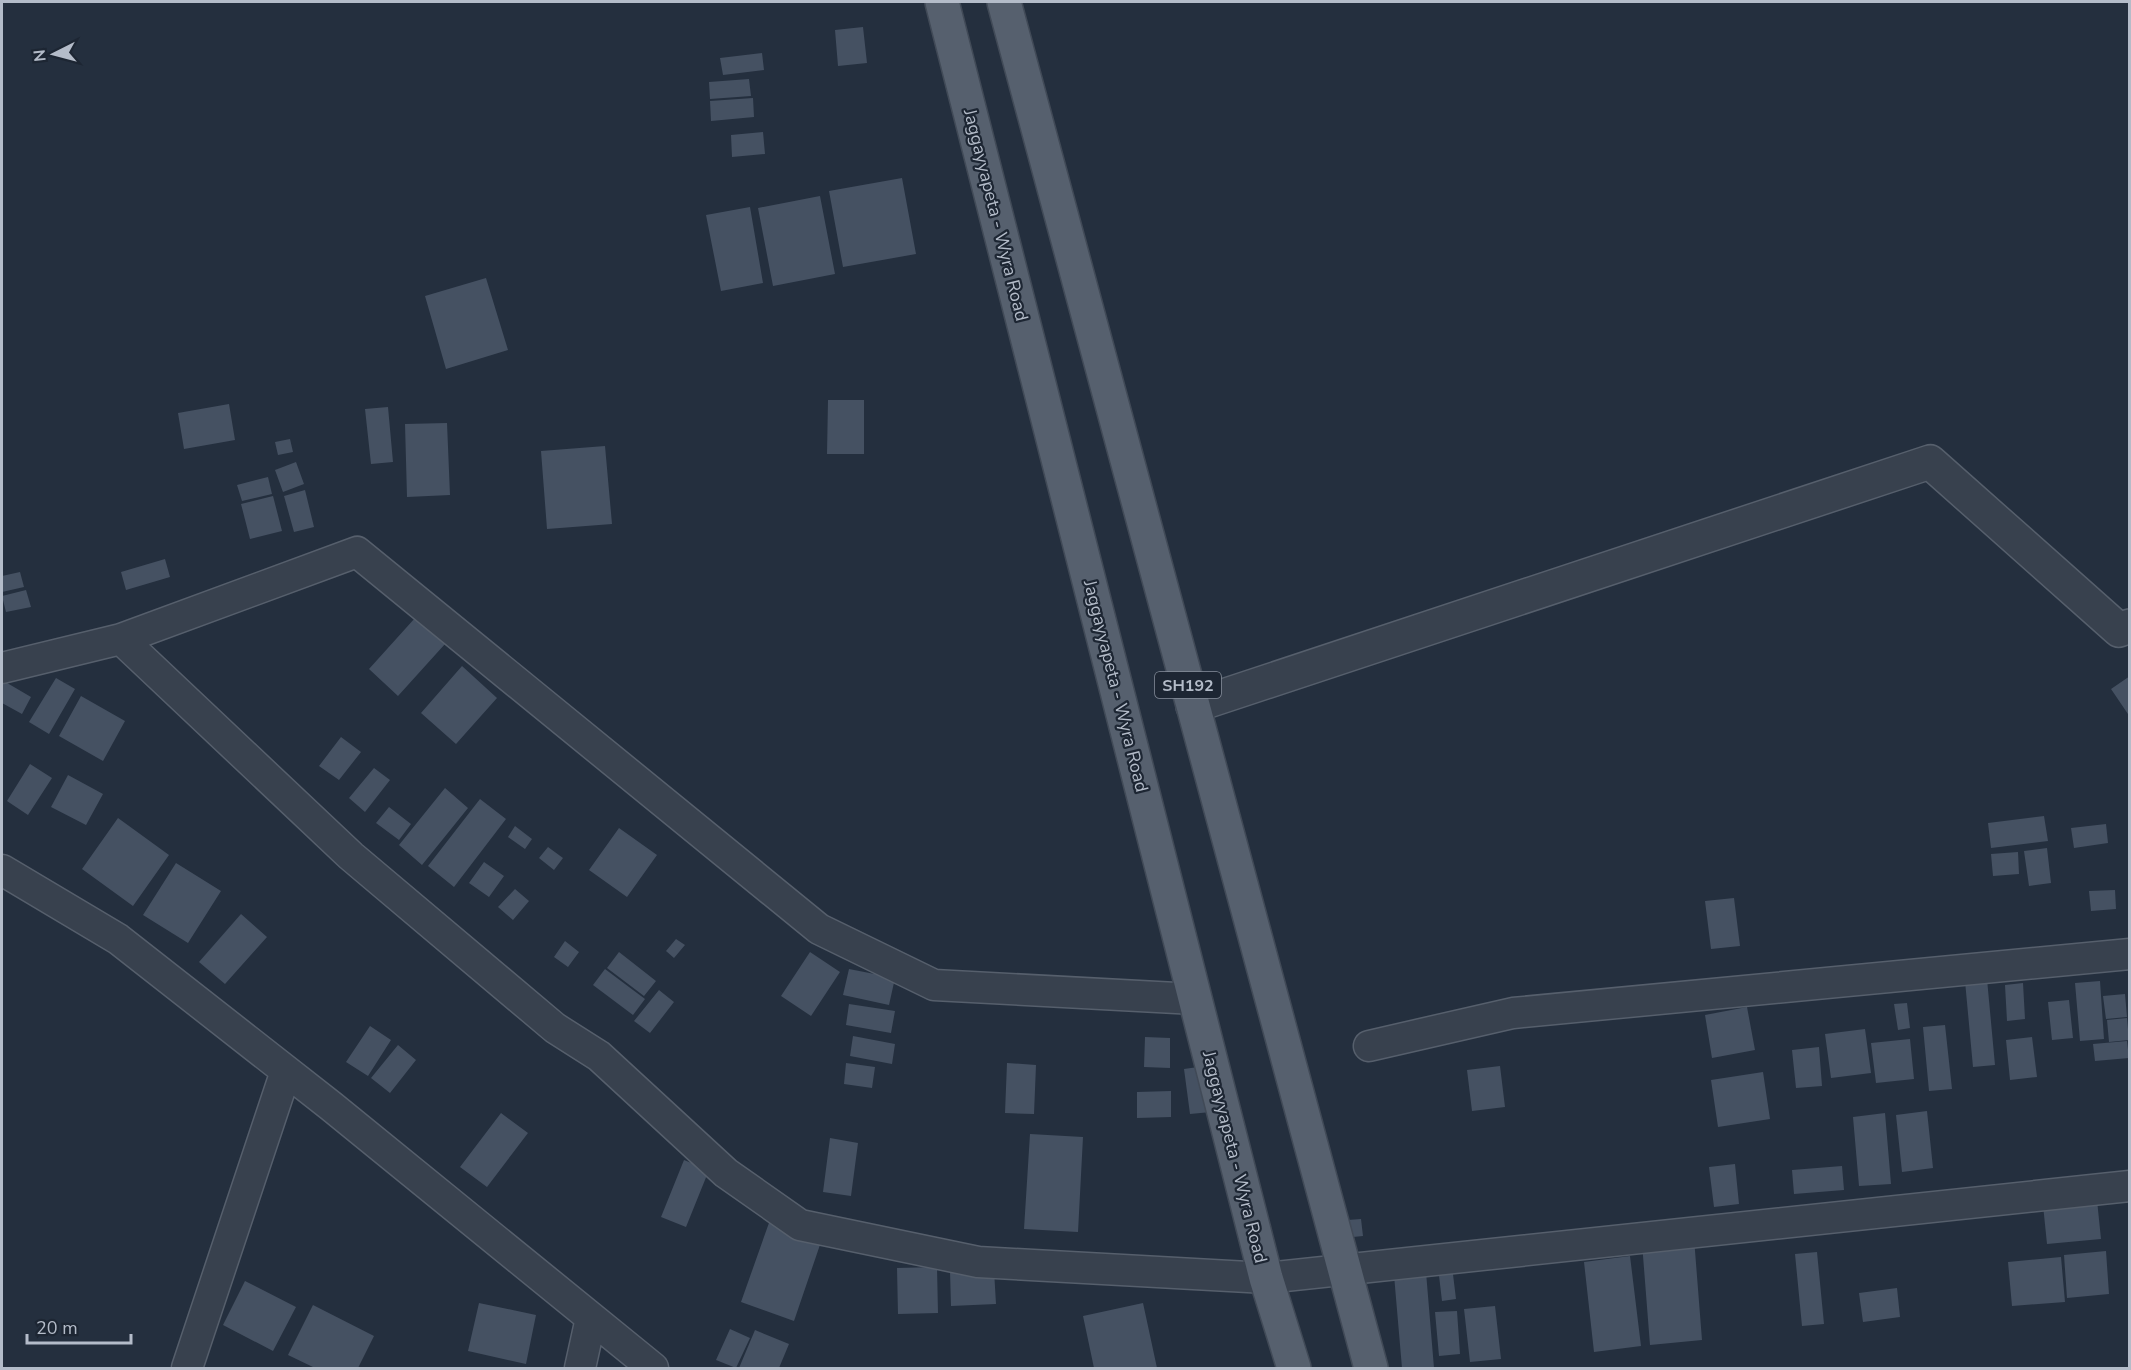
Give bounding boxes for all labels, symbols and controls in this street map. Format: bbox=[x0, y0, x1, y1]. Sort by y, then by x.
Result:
north arrow bbox=[24, 24, 84, 84]
text: N bbox=[29, 48, 52, 63]
street label: Jaggayyapeta - Wyra Road bbox=[958, 105, 1034, 324]
street label: Jaggayyapeta - Wyra Road bbox=[1078, 576, 1154, 795]
road number: SH192 bbox=[1155, 672, 1221, 698]
street label: Jaggayyapeta - Wyra Road bbox=[1197, 1047, 1273, 1266]
scale bar bbox=[27, 1307, 130, 1345]
text: 20 m bbox=[36, 1316, 78, 1340]

